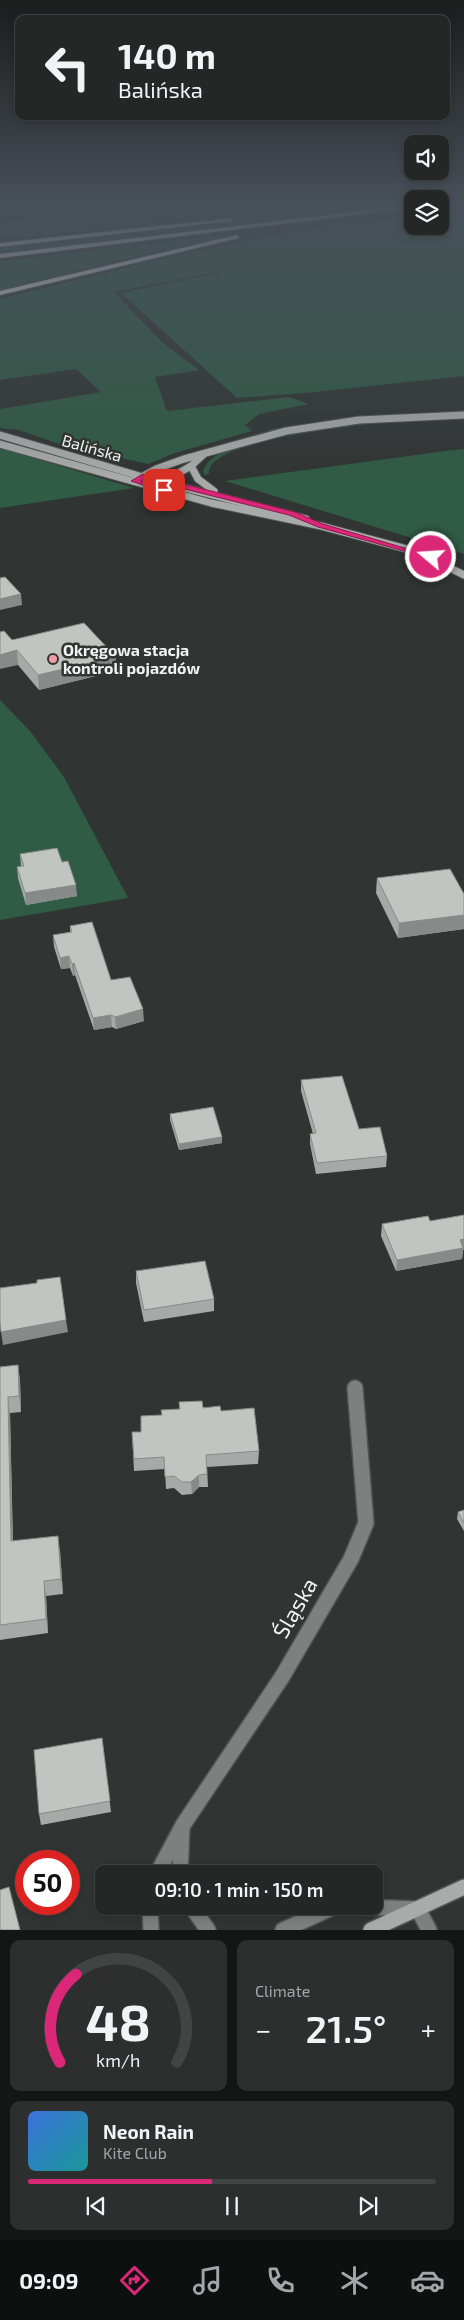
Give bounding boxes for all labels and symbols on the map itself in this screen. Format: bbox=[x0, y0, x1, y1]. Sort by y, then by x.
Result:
street label: Balińska bbox=[60, 430, 124, 465]
pin bbox=[143, 469, 185, 511]
position arrow bbox=[404, 530, 456, 582]
place label: Okręgowa stacja kontroli pojazdów bbox=[63, 640, 200, 677]
marker: Okręgowa stacja kontroli pojazdów bbox=[47, 653, 59, 665]
street label: Śląska bbox=[267, 1573, 322, 1642]
speed limit sign: 50 bbox=[15, 1850, 80, 1915]

